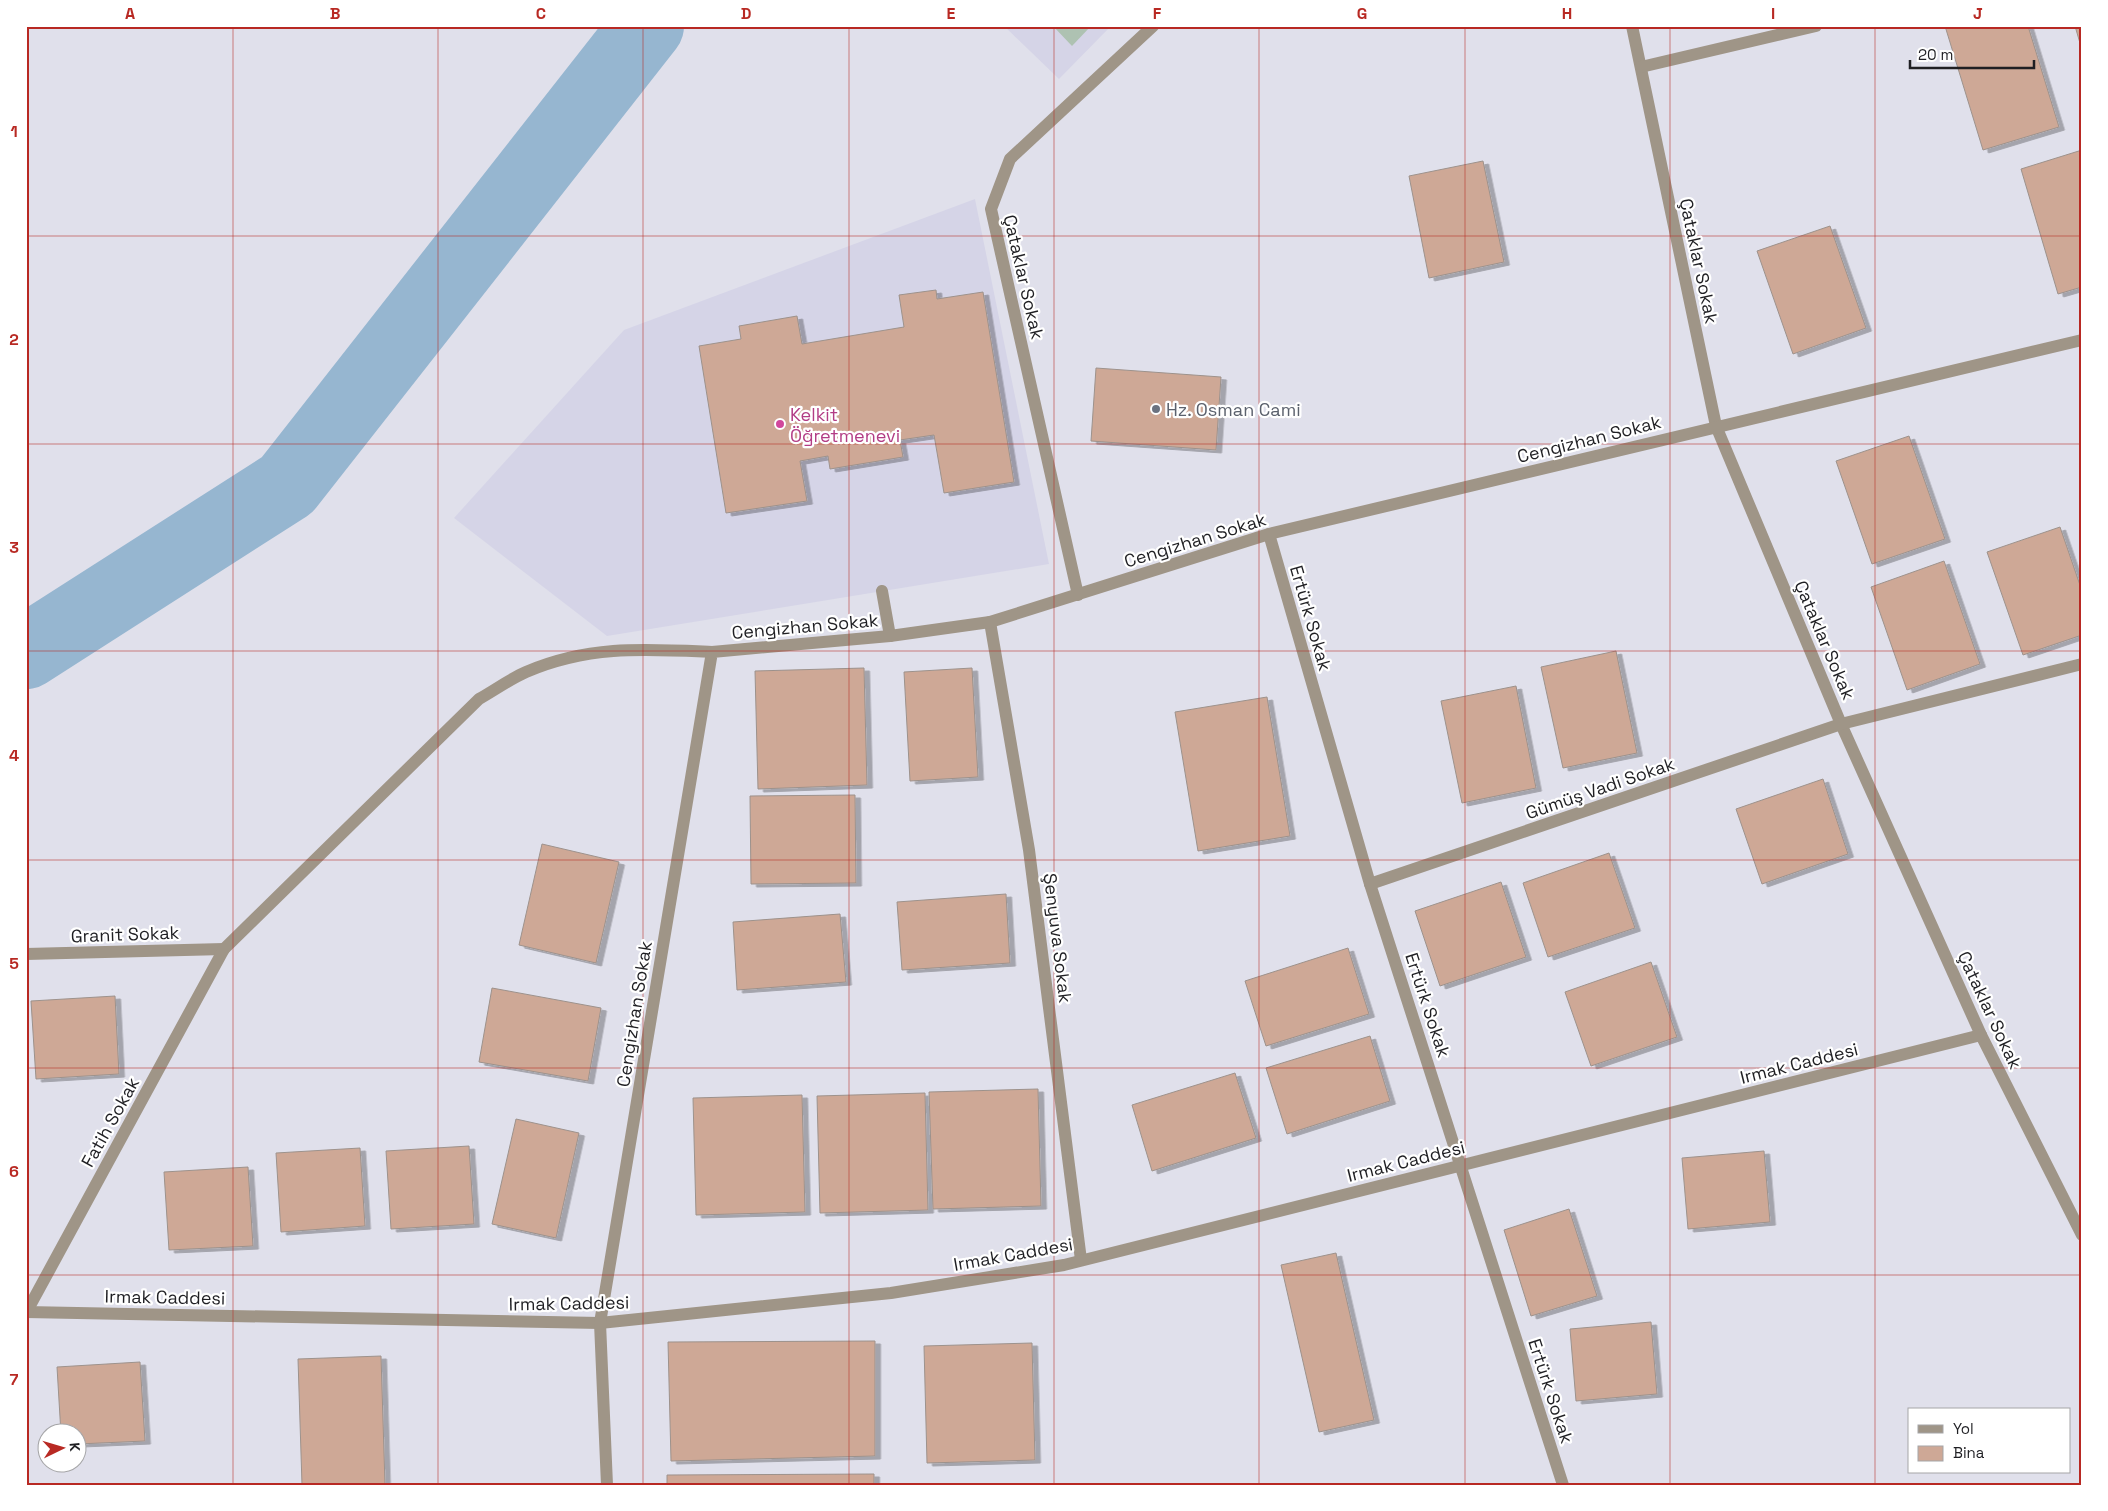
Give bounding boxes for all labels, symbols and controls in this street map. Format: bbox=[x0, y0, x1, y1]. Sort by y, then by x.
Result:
text: A bbox=[125, 3, 135, 24]
text: B bbox=[330, 3, 340, 24]
text: C bbox=[536, 3, 546, 24]
text: D bbox=[741, 3, 751, 24]
text: E bbox=[947, 3, 956, 24]
text: F bbox=[1153, 3, 1162, 24]
text: G bbox=[1357, 3, 1367, 24]
text: H bbox=[1562, 3, 1572, 24]
text: I bbox=[1771, 3, 1775, 24]
text: J bbox=[1973, 3, 1983, 24]
scale bar bbox=[1910, 38, 2034, 70]
text: 20 m bbox=[1918, 45, 1953, 64]
text: 1 bbox=[10, 121, 18, 142]
street label: Çataklar Sokak bbox=[1675, 196, 1724, 326]
street label: Çataklar Sokak bbox=[998, 212, 1050, 342]
text: 2 bbox=[9, 329, 19, 350]
place label: Hz. Osman Cami bbox=[1166, 398, 1301, 421]
place label: Kelkit Öğretmenevi bbox=[790, 403, 900, 447]
marker: Hz. Osman Cami bbox=[1150, 403, 1162, 415]
street label: Cengizhan Sokak bbox=[1515, 410, 1664, 468]
marker: Kelkit Öğretmenevi bbox=[774, 418, 786, 430]
street label: Cengizhan Sokak bbox=[1121, 507, 1269, 573]
text: 3 bbox=[9, 537, 19, 558]
street label: Ertürk Sokak bbox=[1285, 562, 1337, 674]
street label: Çataklar Sokak bbox=[1790, 577, 1861, 703]
street label: Cengizhan Sokak bbox=[731, 608, 880, 644]
text: 4 bbox=[9, 745, 19, 766]
street label: Gümüş Vadi Sokak bbox=[1522, 752, 1678, 824]
street label: Şenyuva Sokak bbox=[1039, 872, 1077, 1005]
street label: Granit Sokak bbox=[70, 921, 180, 947]
street label: Cengizhan Sokak bbox=[611, 939, 657, 1089]
street label: Çataklar Sokak bbox=[1953, 947, 2027, 1073]
street label: Ertürk Sokak bbox=[1400, 950, 1456, 1061]
text: 5 bbox=[9, 953, 19, 974]
street label: Irmak Caddesi bbox=[1738, 1037, 1860, 1089]
street label: Fatih Sokak bbox=[76, 1073, 144, 1171]
street label: Irmak Caddesi bbox=[1345, 1135, 1467, 1187]
text: 6 bbox=[9, 1161, 19, 1182]
street label: Irmak Caddesi bbox=[952, 1232, 1074, 1276]
street label: Irmak Caddesi bbox=[104, 1284, 226, 1310]
street label: Irmak Caddesi bbox=[508, 1290, 630, 1316]
street label: Ertürk Sokak bbox=[1523, 1336, 1579, 1447]
text: 7 bbox=[10, 1369, 19, 1390]
legend bbox=[1908, 1408, 2070, 1474]
text: Yol bbox=[1953, 1419, 1974, 1438]
north arrow bbox=[38, 1424, 88, 1474]
text: K bbox=[66, 1442, 84, 1452]
text: Bina bbox=[1953, 1443, 1985, 1462]

